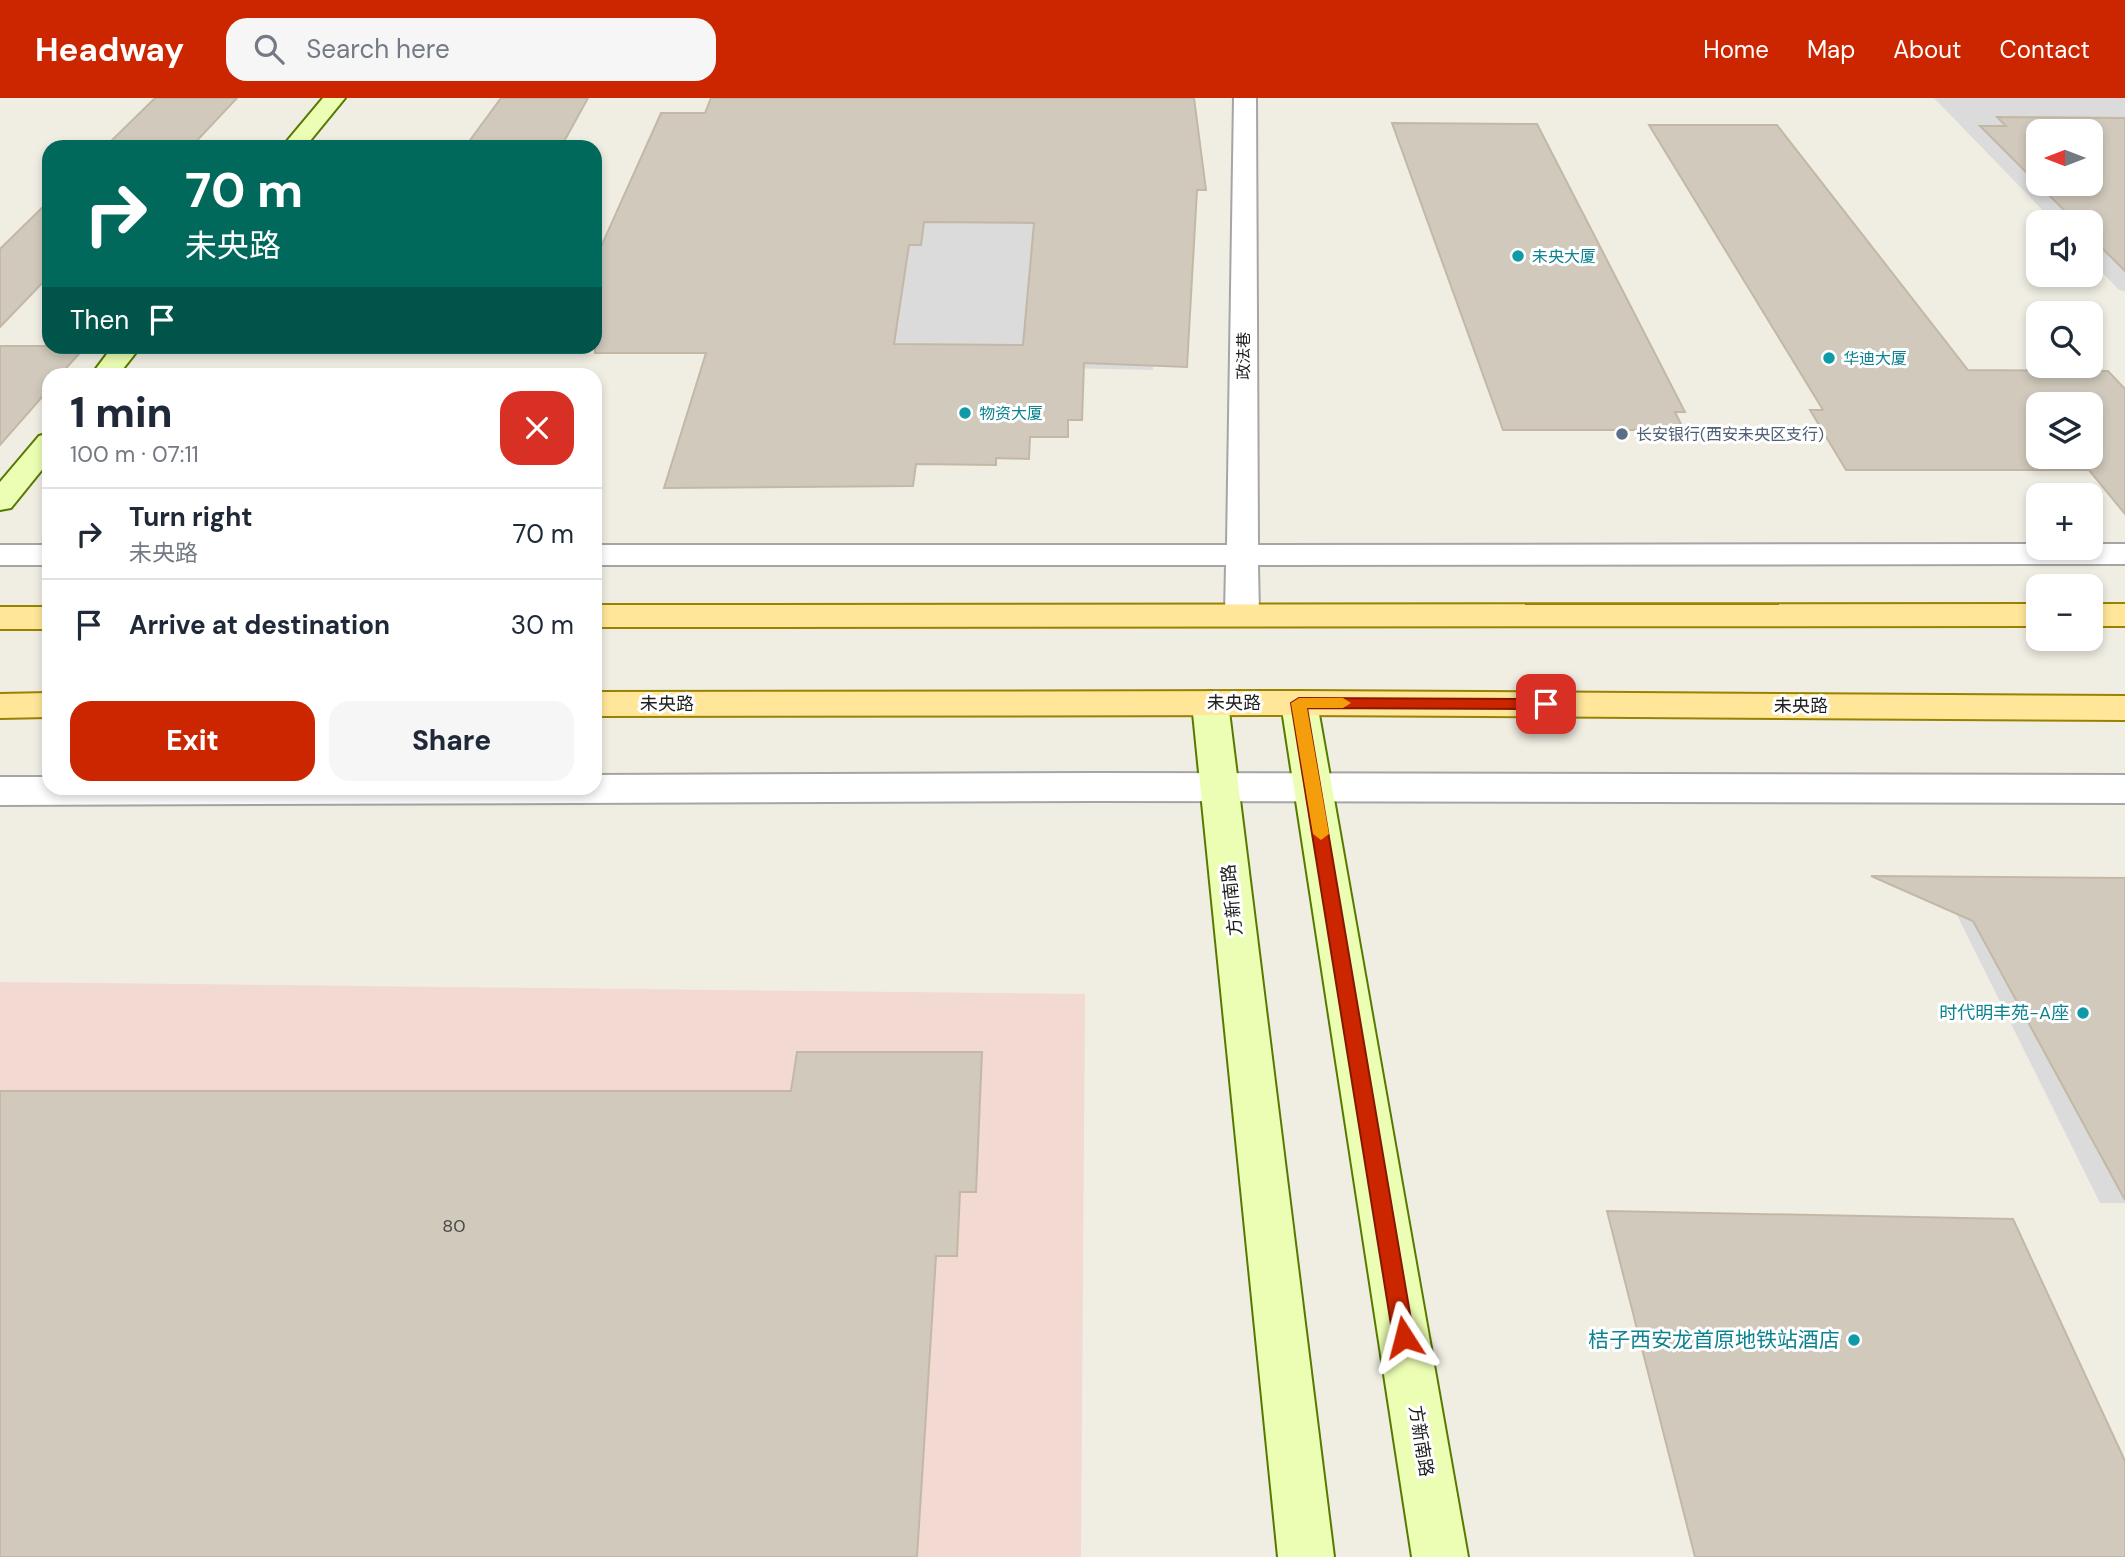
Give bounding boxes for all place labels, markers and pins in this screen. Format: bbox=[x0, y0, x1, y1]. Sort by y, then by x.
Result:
place label: 未央大厦 bbox=[1532, 246, 1596, 267]
marker: 未央大厦 bbox=[1510, 248, 1526, 264]
place label: 华迪大厦 bbox=[1843, 348, 1907, 369]
marker: 华迪大厦 bbox=[1821, 350, 1837, 366]
place label: 物资大厦 bbox=[979, 403, 1043, 424]
marker: 物资大厦 bbox=[957, 405, 973, 421]
place label: 长安银行(西安未央区支行) bbox=[1636, 424, 1824, 445]
marker: 长安银行(西安未央区支行) bbox=[1614, 426, 1630, 442]
pin bbox=[1516, 674, 1576, 734]
place label: 时代明丰苑-A座 bbox=[1939, 1001, 2069, 1025]
marker: 时代明丰苑-A座 bbox=[2075, 1005, 2091, 1021]
place label: 桔子西安龙首原地铁站酒店 bbox=[1588, 1326, 1840, 1354]
marker: 桔子西安龙首原地铁站酒店 bbox=[1846, 1332, 1862, 1348]

